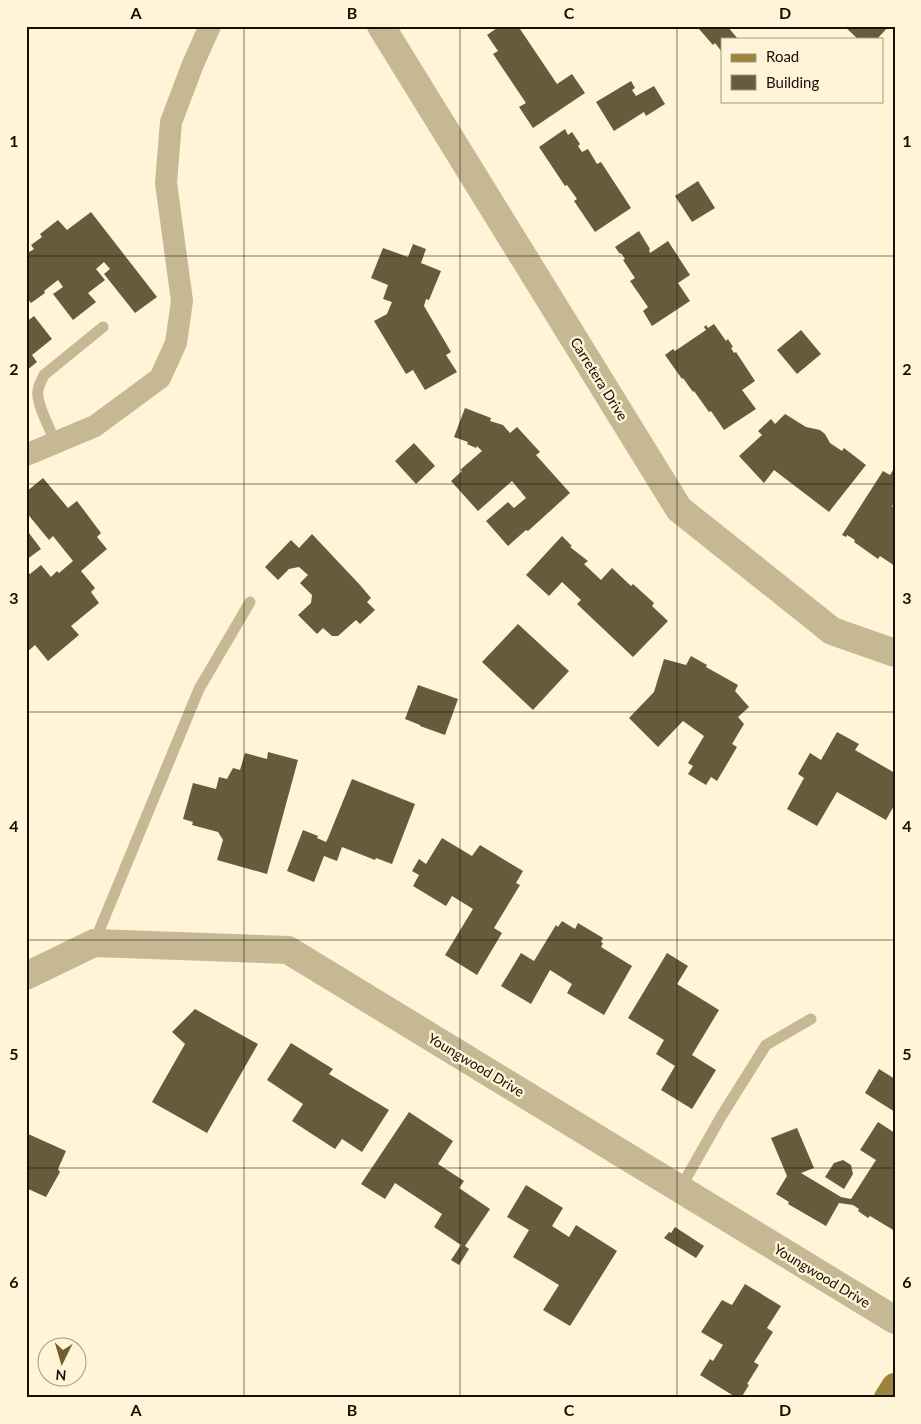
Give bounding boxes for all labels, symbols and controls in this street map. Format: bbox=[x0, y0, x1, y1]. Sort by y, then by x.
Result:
text: A bbox=[129, 3, 142, 22]
text: B bbox=[347, 3, 357, 22]
text: C bbox=[564, 3, 575, 22]
text: D bbox=[779, 3, 791, 22]
legend bbox=[721, 38, 884, 102]
text: Road bbox=[766, 47, 799, 65]
text: Building bbox=[766, 73, 819, 91]
text: 1 bbox=[9, 131, 19, 150]
text: 1 bbox=[902, 131, 912, 150]
street label: Carretera Drive bbox=[567, 334, 632, 423]
text: 2 bbox=[9, 359, 19, 378]
text: 2 bbox=[902, 359, 912, 378]
text: 3 bbox=[9, 588, 19, 607]
text: 3 bbox=[902, 588, 912, 607]
text: 4 bbox=[9, 816, 19, 835]
text: 4 bbox=[902, 816, 912, 835]
street label: Youngwood Drive bbox=[425, 1029, 528, 1100]
text: 5 bbox=[9, 1044, 19, 1063]
text: 5 bbox=[902, 1044, 912, 1063]
street label: Youngwood Drive bbox=[771, 1240, 874, 1311]
text: 6 bbox=[9, 1272, 19, 1291]
text: 6 bbox=[902, 1272, 912, 1291]
north arrow bbox=[38, 1336, 88, 1386]
text: N bbox=[55, 1367, 67, 1384]
text: A bbox=[129, 1400, 142, 1419]
text: B bbox=[347, 1400, 357, 1419]
text: C bbox=[564, 1400, 575, 1419]
text: D bbox=[779, 1400, 791, 1419]

